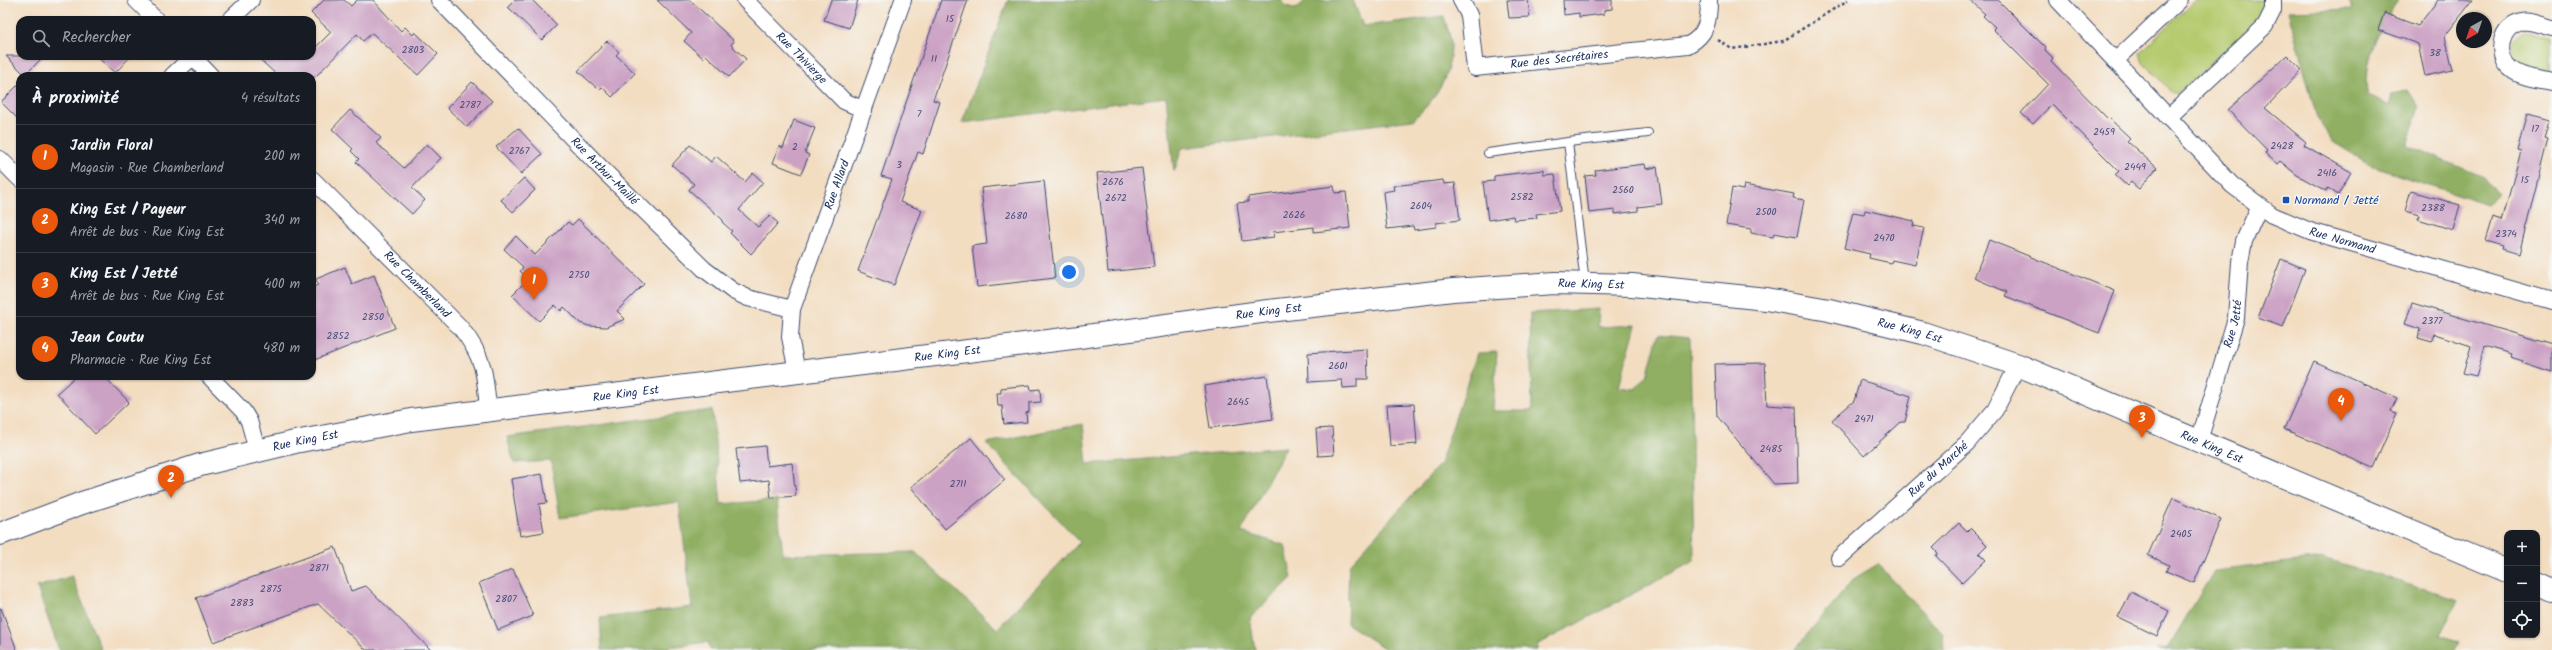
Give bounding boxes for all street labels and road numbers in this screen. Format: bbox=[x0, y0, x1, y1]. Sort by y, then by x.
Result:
street label: Rue Thivierge bbox=[771, 27, 832, 89]
street label: Rue des Secrétaires bbox=[1509, 44, 1609, 74]
street label: Rue Arthur-Maillé bbox=[566, 132, 644, 210]
street label: Rue Allard bbox=[819, 156, 855, 212]
street label: Rue Normand bbox=[2307, 222, 2379, 259]
street label: Rue Chamberland bbox=[379, 246, 456, 323]
street label: Rue King Est bbox=[1558, 274, 1625, 294]
street label: Rue King Est bbox=[1234, 298, 1303, 325]
street label: Rue Jetté bbox=[2218, 299, 2247, 350]
street label: Rue King Est bbox=[1875, 313, 1945, 349]
street label: Rue King Est bbox=[913, 340, 982, 367]
street label: Rue King Est bbox=[592, 380, 661, 407]
street label: Rue King Est bbox=[271, 424, 340, 457]
street label: Rue King Est bbox=[2178, 425, 2247, 469]
street label: Rue du Marché bbox=[1903, 436, 1973, 501]

